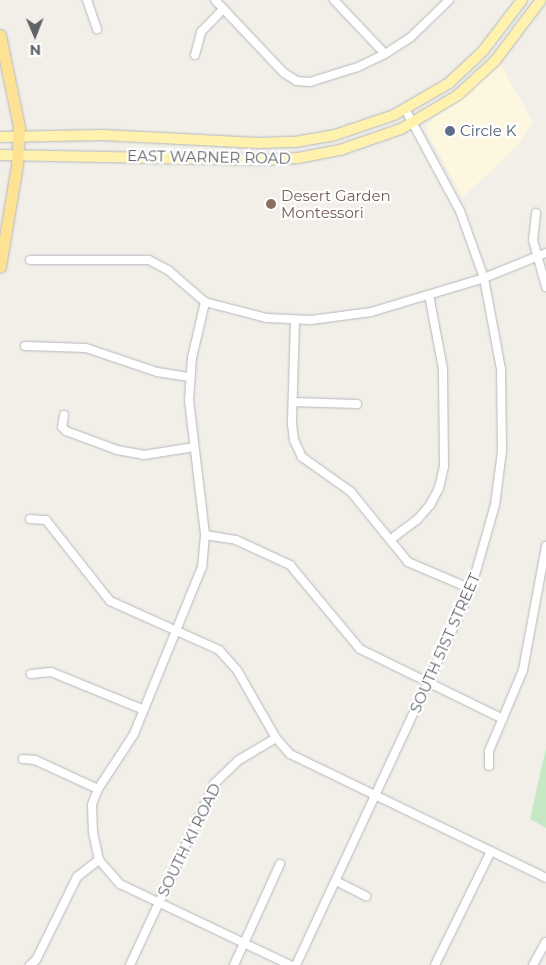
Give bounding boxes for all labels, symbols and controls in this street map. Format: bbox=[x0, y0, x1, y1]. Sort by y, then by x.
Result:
north arrow bbox=[10, 10, 60, 60]
text: N bbox=[29, 41, 41, 59]
place label: Circle K bbox=[460, 122, 517, 140]
marker: Circle K bbox=[444, 125, 456, 137]
street label: EAST WARNER ROAD bbox=[127, 147, 291, 167]
place label: Desert Garden Montessori bbox=[281, 186, 391, 221]
marker: Desert Garden Montessori bbox=[265, 198, 277, 210]
street label: SOUTH 51ST STREET bbox=[406, 570, 484, 716]
street label: SOUTH KI ROAD bbox=[154, 780, 224, 900]

